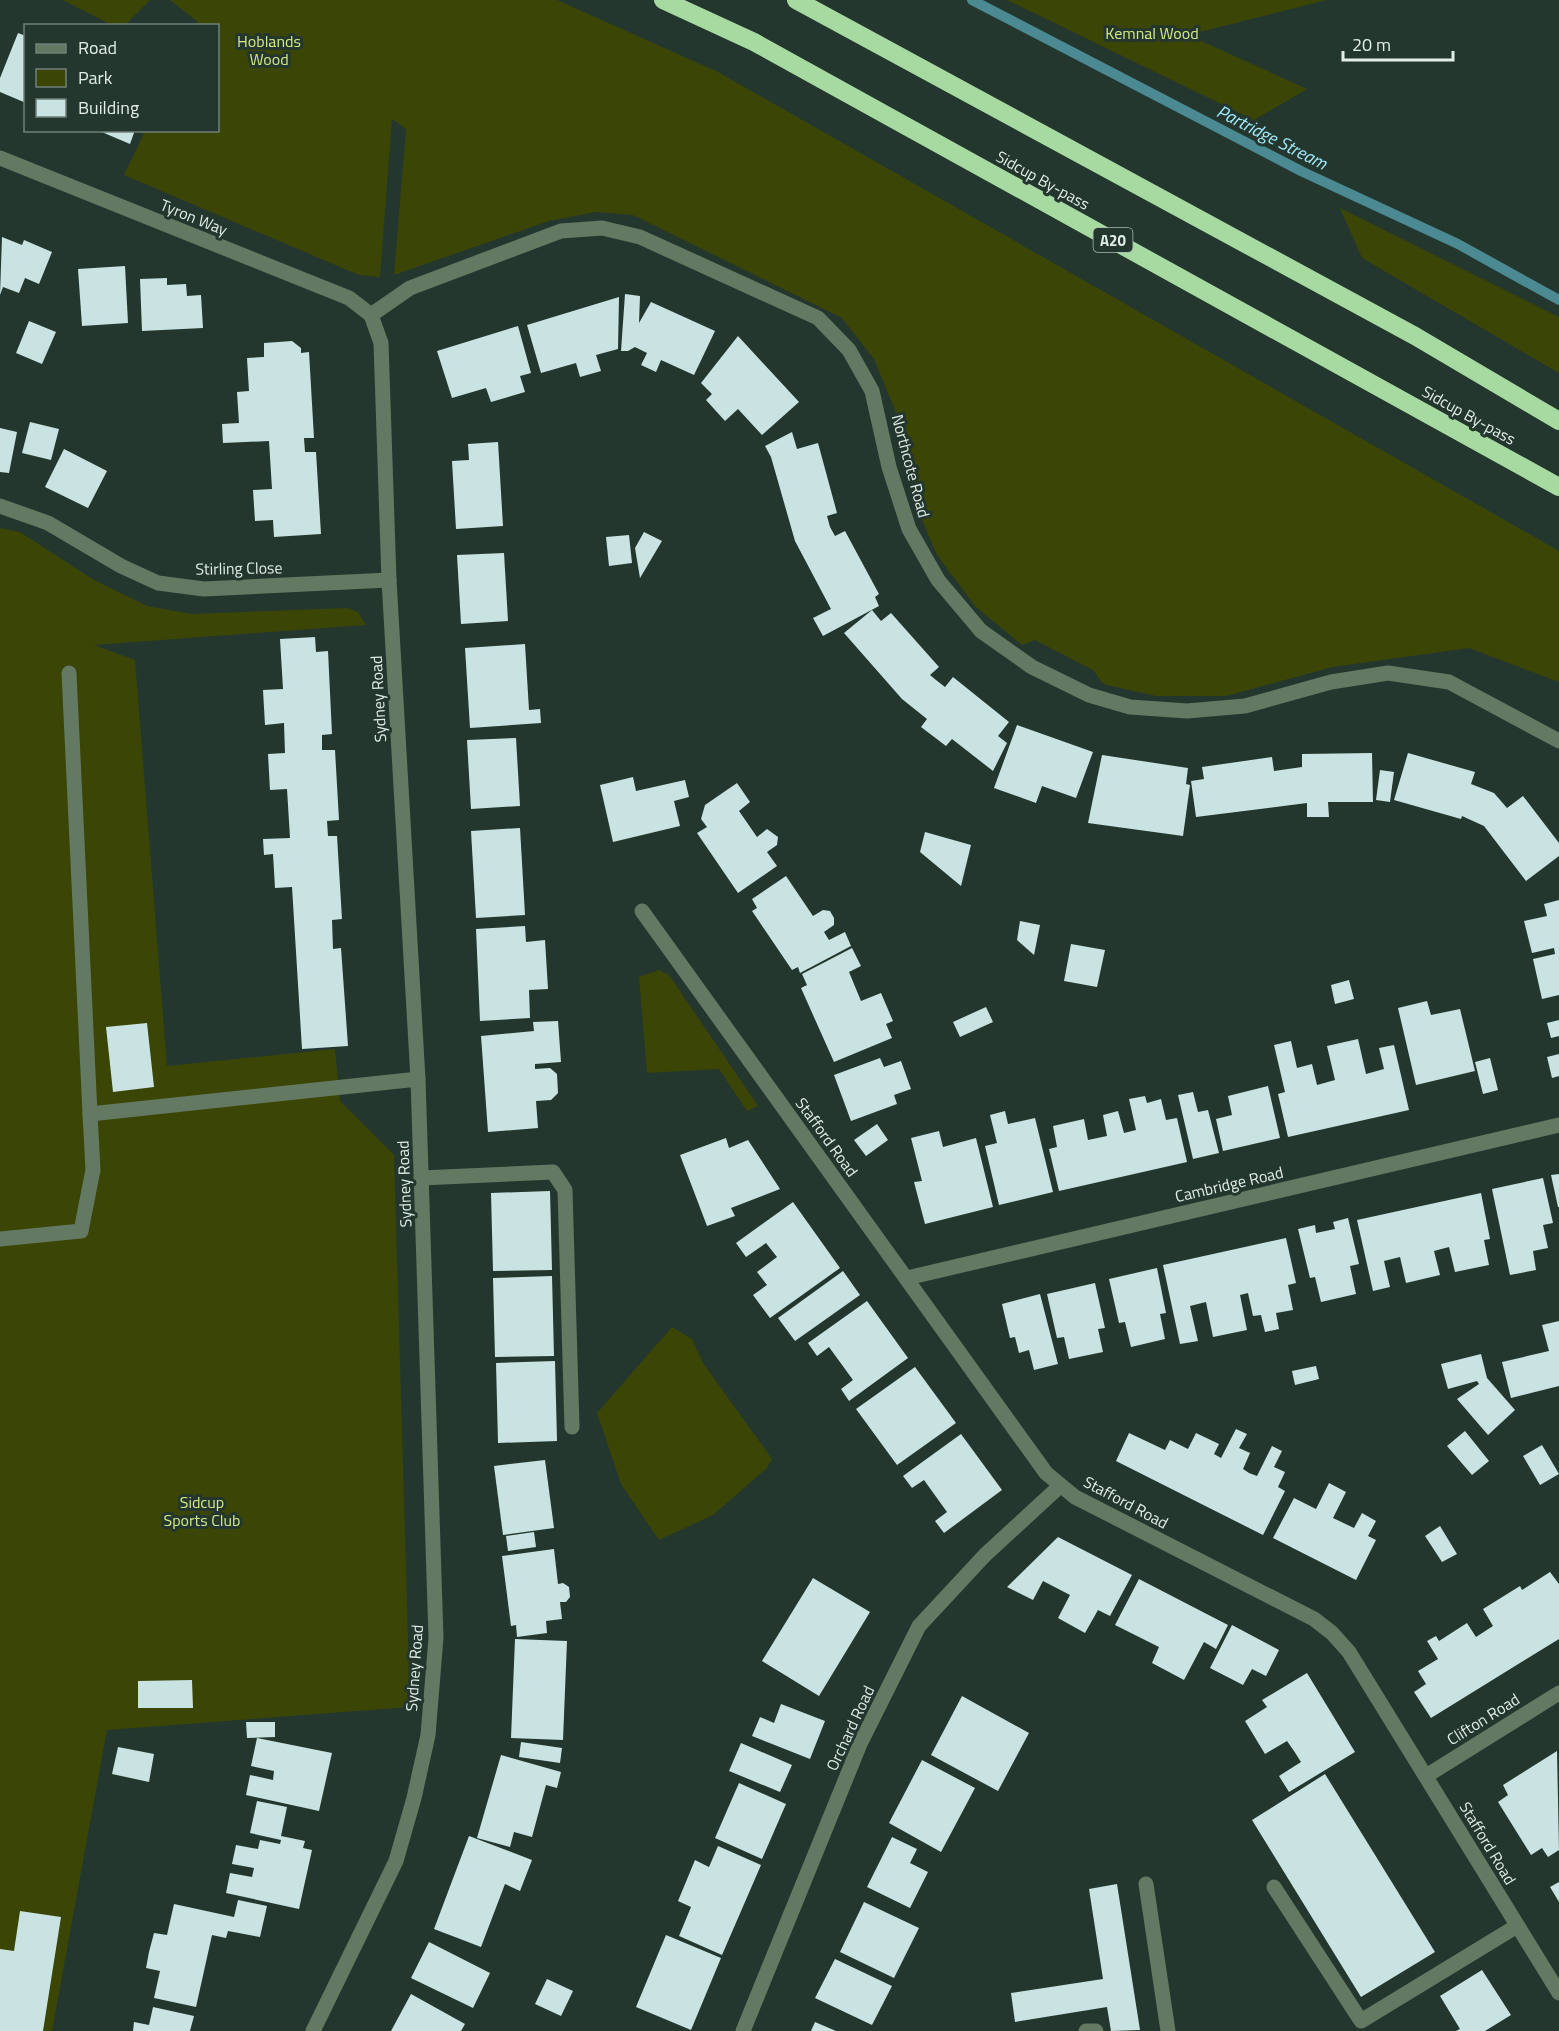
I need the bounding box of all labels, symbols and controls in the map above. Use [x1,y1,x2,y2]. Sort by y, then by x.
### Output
park label: Kemnal Wood [1105,21,1199,45]
legend [24,24,219,132]
scale bar [1343,24,1452,62]
park label: Hoblands Wood [237,29,301,71]
text: 20 m [1352,31,1391,58]
text: Road [78,34,117,61]
text: Park [78,64,113,91]
text: Building [78,94,139,121]
water label: Partridge Stream [1212,98,1333,177]
street label: Sidcup By-pass [992,144,1094,216]
street label: Tyron Way [157,193,231,241]
road number: A20 [1094,228,1132,252]
street label: Sidcup By-pass [1418,379,1520,451]
street label: Northcote Road [886,412,936,520]
street label: Stirling Close [195,555,283,581]
street label: Sydney Road [364,655,392,743]
street label: Stafford Road [790,1092,864,1182]
street label: Sydney Road [390,1140,418,1228]
street label: Cambridge Road [1172,1160,1286,1208]
street label: Stafford Road [1079,1470,1173,1534]
park label: Sidcup Sports Club [164,1490,240,1532]
street label: Sydney Road [399,1624,429,1712]
street label: Orchard Road [820,1681,880,1775]
street label: Clifton Road [1442,1687,1524,1751]
street label: Stafford Road [1454,1797,1522,1889]

